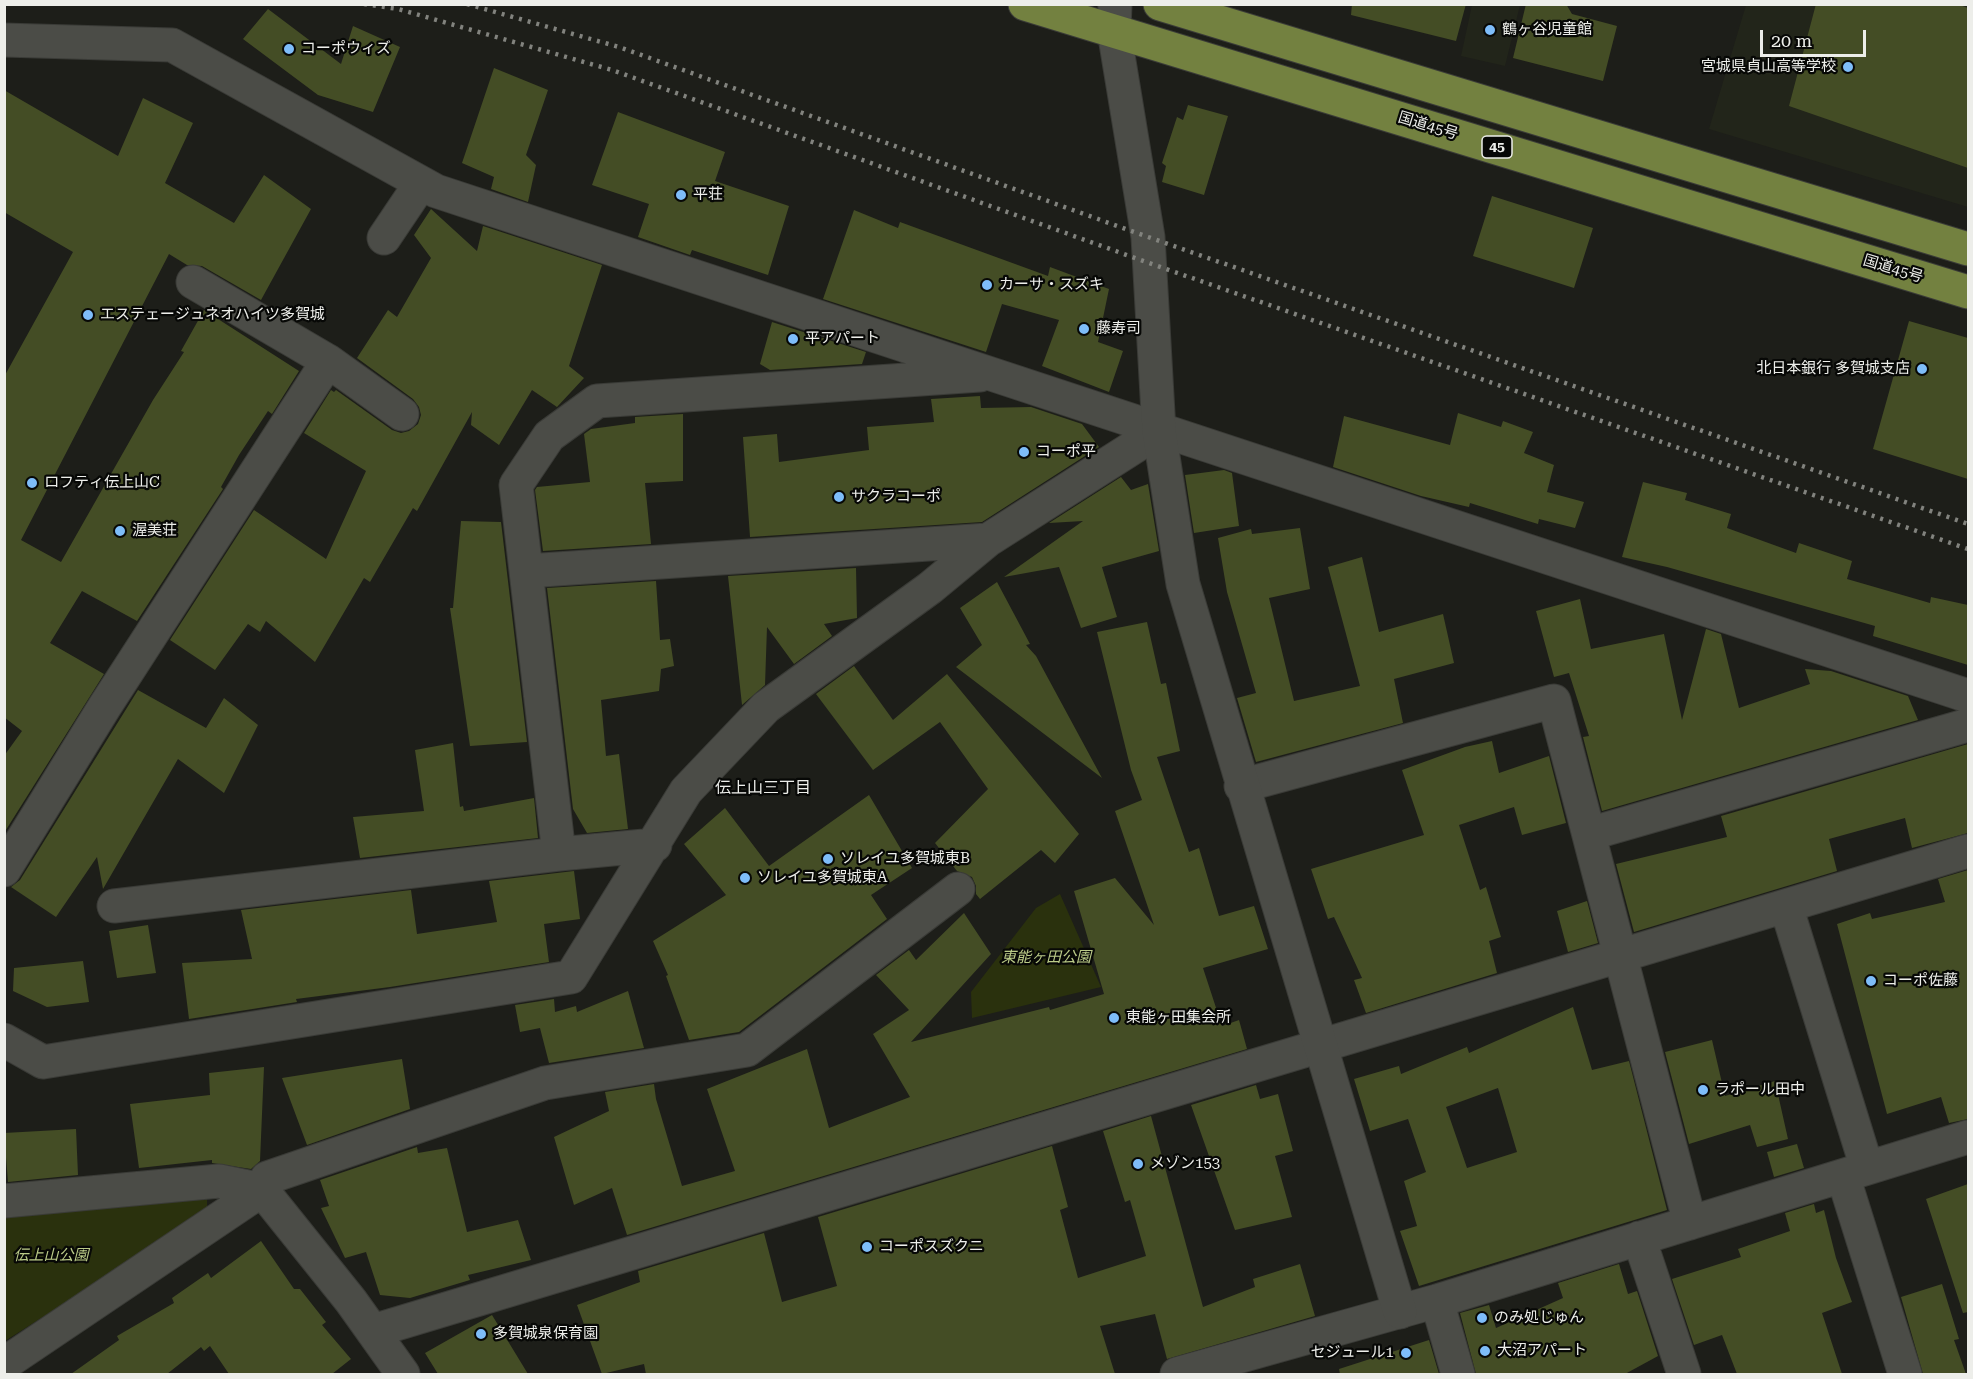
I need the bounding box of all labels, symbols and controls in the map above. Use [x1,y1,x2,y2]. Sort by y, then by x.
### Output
scale bar [1763,18,1870,56]
place label: 鶴ヶ谷児童館 [1502,21,1592,39]
marker: 鶴ヶ谷児童館 [1483,23,1497,37]
text: 20 m [1771,30,1812,51]
place label: コーポウィズ [301,40,391,58]
marker: コーポウィズ [282,42,296,56]
place label: 宮城県貞山高等学校 [1701,58,1836,76]
marker: 宮城県貞山高等学校 [1841,60,1855,74]
street label: 国道45号 [1396,108,1460,144]
road number: 45 [1482,136,1512,158]
place label: 平荘 [693,186,723,204]
marker: 平荘 [674,188,688,202]
street label: 国道45号 [1861,251,1925,287]
place label: カーサ・スズキ [999,276,1104,294]
marker: カーサ・スズキ [980,278,994,292]
place label: エステェージュネオハイツ多賀城 [100,306,325,324]
marker: エステェージュネオハイツ多賀城 [81,308,95,322]
place label: 藤寿司 [1096,320,1141,338]
marker: 藤寿司 [1077,322,1091,336]
place label: 平アパート [805,330,880,348]
marker: 平アパート [786,332,800,346]
place label: 北日本銀行 多賀城支店 [1756,360,1910,378]
marker: 北日本銀行 多賀城支店 [1915,362,1929,376]
place label: コーポ平 [1036,443,1096,461]
marker: コーポ平 [1017,445,1031,459]
place label: ロフティ伝上山C [44,474,160,492]
marker: ロフティ伝上山C [25,476,39,490]
place label: サクラコーポ [851,488,941,506]
marker: サクラコーポ [832,490,846,504]
place label: 渥美荘 [132,522,177,540]
marker: 渥美荘 [113,524,127,538]
district label: 伝上山三丁目 [715,778,811,798]
place label: ソレイユ多賀城東B [840,850,970,868]
marker: ソレイユ多賀城東B [821,852,835,866]
place label: ソレイユ多賀城東A [757,869,887,887]
marker: ソレイユ多賀城東A [738,871,752,885]
park label: 東能ヶ田公園 [1001,949,1091,967]
place label: コーポ佐藤 [1883,972,1958,990]
marker: コーポ佐藤 [1864,974,1878,988]
place label: 東能ヶ田集会所 [1126,1009,1231,1027]
marker: 東能ヶ田集会所 [1107,1011,1121,1025]
place label: ラポール田中 [1715,1081,1805,1099]
marker: ラポール田中 [1696,1083,1710,1097]
place label: メゾン153 [1150,1155,1220,1173]
marker: メゾン153 [1131,1157,1145,1171]
place label: コーポスズクニ [879,1238,984,1256]
marker: コーポスズクニ [860,1240,874,1254]
park label: 伝上山公園 [14,1247,88,1265]
place label: のみ処じゅん [1494,1309,1584,1327]
marker: のみ処じゅん [1475,1311,1489,1325]
place label: 多賀城泉保育園 [493,1325,598,1343]
marker: 多賀城泉保育園 [474,1327,488,1341]
place label: 大沼アパート [1497,1342,1587,1360]
place label: セジュール1 [1311,1344,1394,1362]
marker: 大沼アパート [1478,1344,1492,1358]
marker: セジュール1 [1399,1346,1413,1360]

